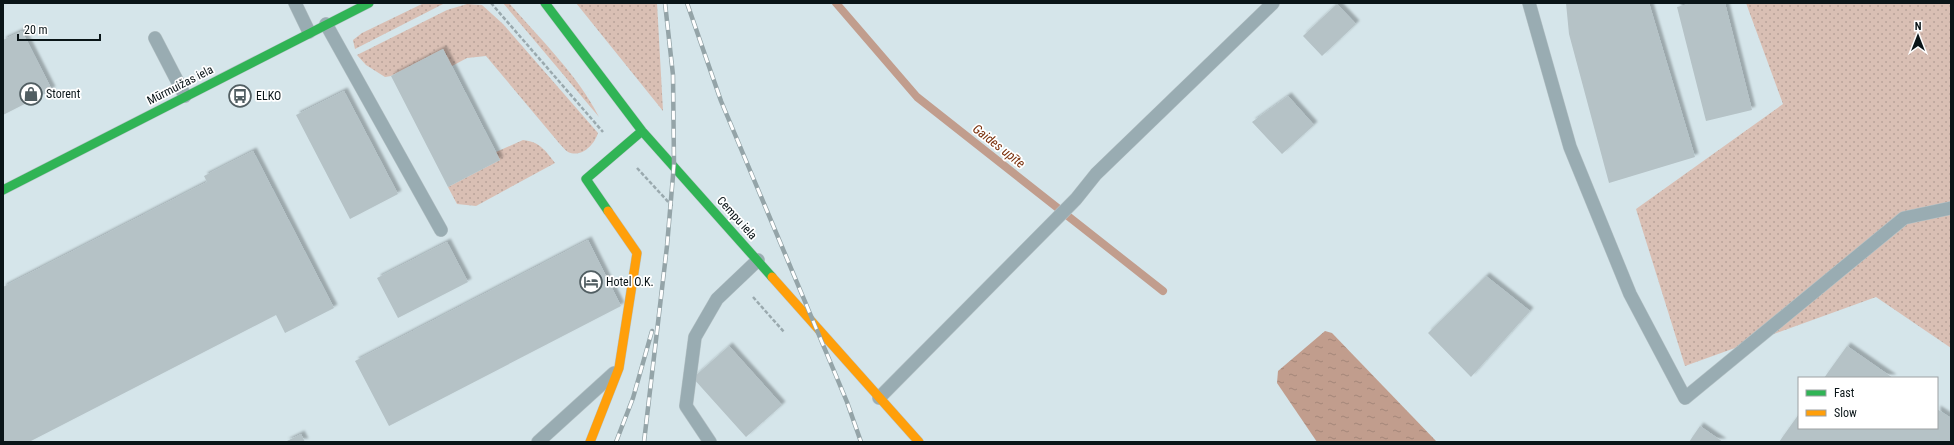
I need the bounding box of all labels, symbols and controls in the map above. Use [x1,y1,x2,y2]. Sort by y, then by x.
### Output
scale bar [18,16,100,42]
north arrow [1898,16,1938,56]
text: N [1915,20,1922,33]
text: 20 m [24,23,48,37]
street label: Mūrmuižas iela [145,62,216,108]
shop icon: Storent [18,81,44,107]
bus stop icon: ELKO [227,83,253,109]
place label: Storent [46,87,81,101]
place label: ELKO [256,89,281,103]
water label: Gaides upīte [970,121,1028,171]
street label: Cempu iela [714,194,760,242]
hotel icon: Hotel O.K. [578,269,604,295]
place label: Hotel O.K. [606,275,654,289]
legend [1798,377,1938,429]
text: Fast [1834,386,1855,400]
text: Slow [1834,406,1857,420]

